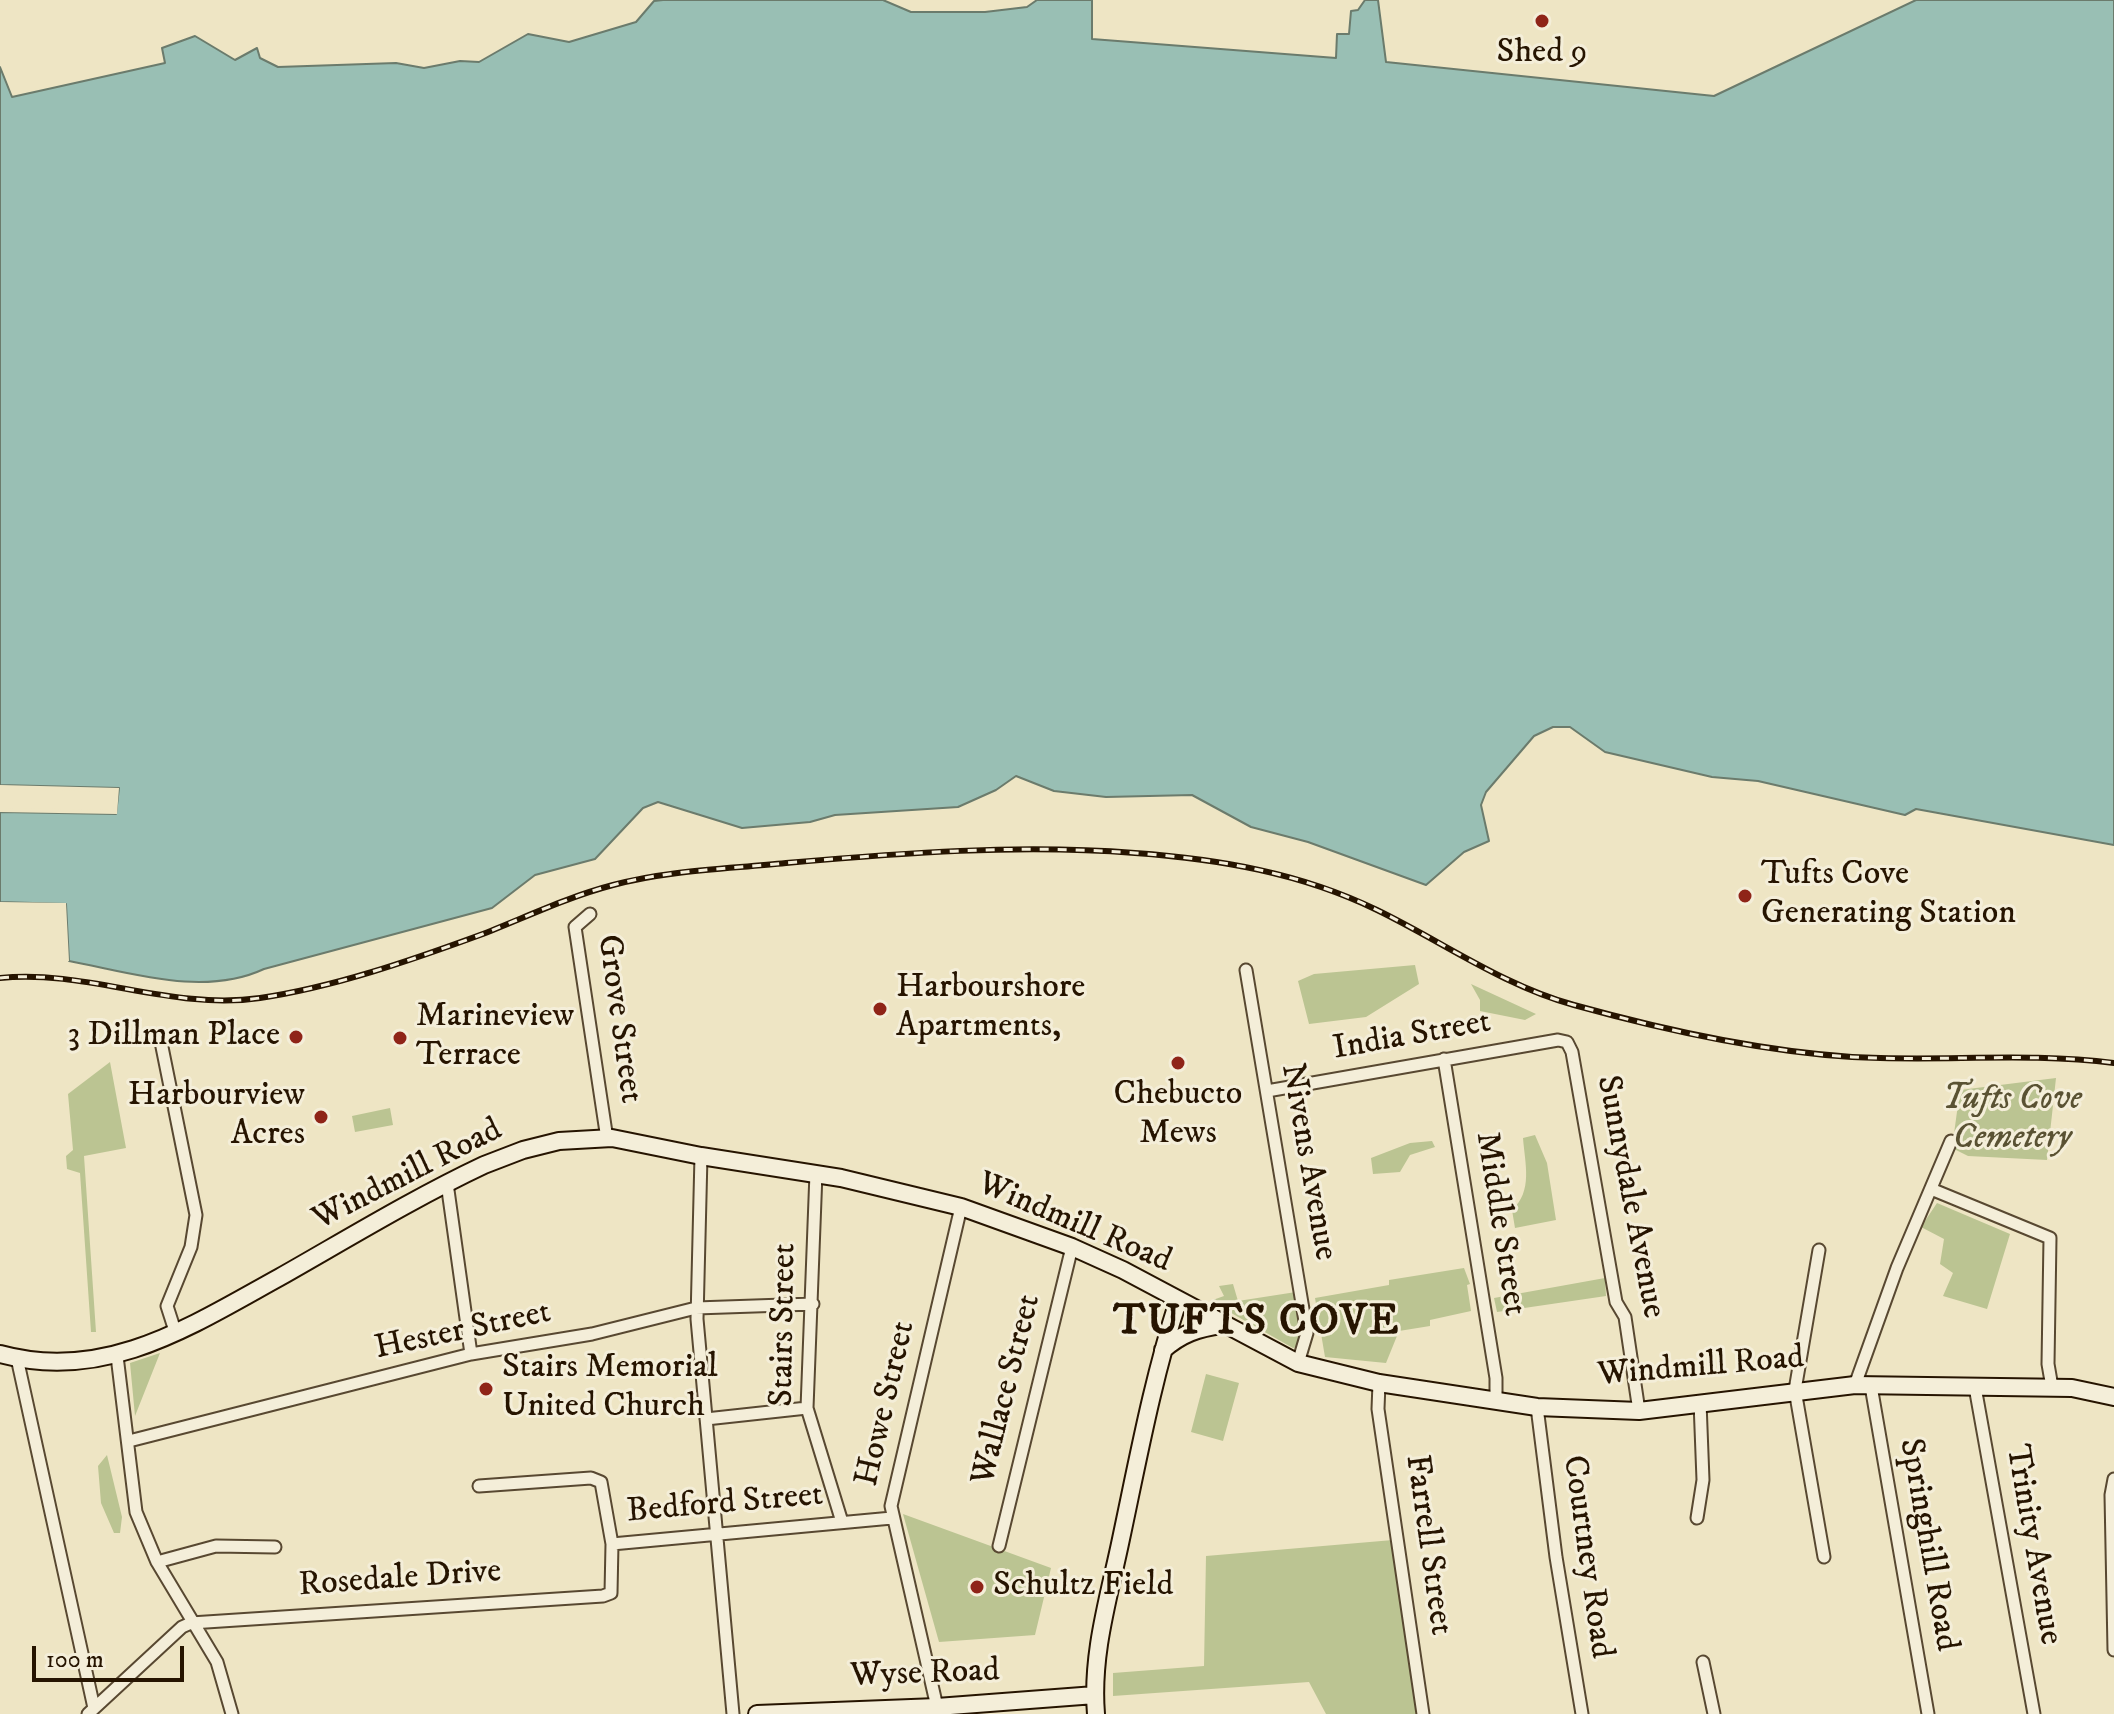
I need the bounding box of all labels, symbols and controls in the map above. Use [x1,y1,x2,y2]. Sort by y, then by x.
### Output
marker: Shed 9 [1533,12,1551,30]
place label: Shed 9 [1497,34,1587,74]
place label: Tufts Cove Generating Station [1761,856,2016,936]
marker: Tufts Cove Generating Station [1736,887,1754,905]
street label: Grove Street [586,932,650,1106]
place label: Harbourshore Apartments, [896,969,1085,1048]
place label: Marineview Terrace [416,998,574,1078]
marker: Harbourshore Apartments, [871,1000,889,1018]
street label: India Street [1330,1003,1494,1071]
place label: 3 Dillman Place [68,1017,280,1057]
marker: 3 Dillman Place [287,1028,305,1046]
marker: Marineview Terrace [391,1029,409,1047]
marker: Chebucto Mews [1169,1054,1187,1072]
street label: Nivens Avenue [1270,1060,1344,1264]
street label: Sunnydale Avenue [1585,1072,1673,1322]
place label: Chebucto Mews [1114,1076,1242,1156]
place label: Harbourview Acres [128,1077,305,1156]
park label: Tufts Cove Cemetery [1942,1081,2082,1160]
marker: Harbourview Acres [312,1108,330,1126]
street label: Windmill Road [307,1111,509,1241]
street label: Middle Street [1464,1129,1534,1319]
street label: Windmill Road [971,1165,1177,1283]
street label: Stairs Street [763,1243,807,1407]
street label: Wallace Street [965,1291,1051,1489]
street label: Hester Street [371,1293,555,1371]
district label: TUFTS COVE [1113,1299,1401,1349]
street label: Howe Street [848,1318,926,1490]
street label: Windmill Road [1596,1339,1806,1397]
place label: Stairs Memorial United Church [502,1349,718,1428]
marker: Stairs Memorial United Church [477,1380,495,1398]
street label: Springhill Road [1888,1435,1966,1655]
street label: Trinity Avenue [1994,1442,2070,1648]
street label: Farrell Street [1394,1452,1460,1638]
street label: Courtney Road [1552,1453,1620,1661]
street label: Bedford Street [625,1476,825,1534]
street label: Rosedale Drive [297,1553,503,1607]
place label: Schultz Field [993,1567,1173,1607]
marker: Schultz Field [968,1578,986,1596]
scale bar [36,1630,188,1680]
text: 100 m [46,1645,104,1675]
street label: Wyse Road [850,1652,1000,1698]

